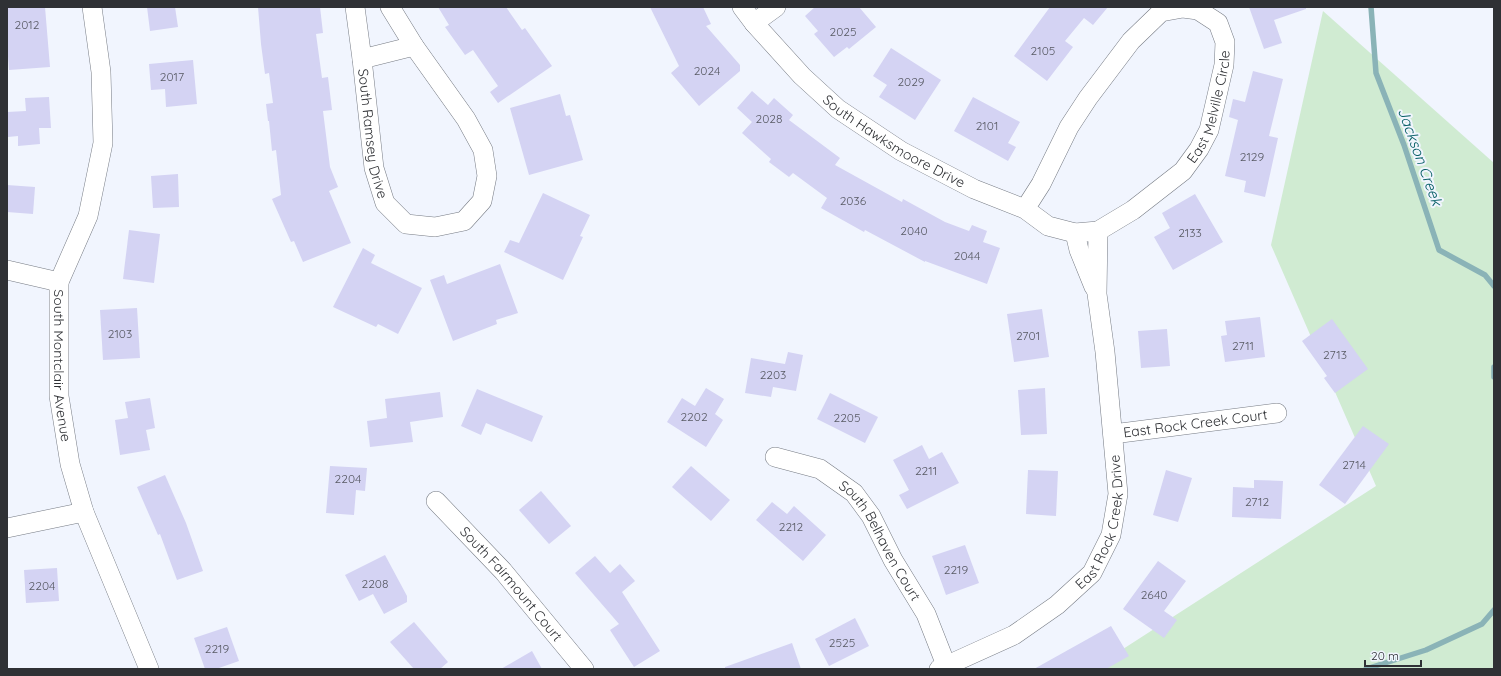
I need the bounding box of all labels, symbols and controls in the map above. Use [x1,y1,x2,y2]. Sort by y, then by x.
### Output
house number: 2012 [15,17,40,32]
house number: 2025 [830,24,856,39]
house number: 2105 [1031,43,1055,58]
street label: East Melville Circle [1183,50,1234,167]
house number: 2024 [694,63,720,78]
street label: South Ramsey Drive [354,68,392,201]
house number: 2017 [160,69,184,84]
house number: 2029 [897,74,925,89]
street label: South Hawksmoore Drive [819,91,968,192]
water label: Jackson Creek [1394,105,1448,210]
house number: 2028 [756,111,782,126]
house number: 2101 [976,118,998,133]
house number: 2129 [1240,149,1265,164]
house number: 2036 [840,193,867,208]
house number: 2040 [900,223,928,238]
house number: 2133 [1178,225,1202,240]
house number: 2044 [954,248,980,263]
street label: South Montclair Avenue [50,289,75,443]
house number: 2103 [108,326,132,341]
house number: 2701 [1016,328,1040,343]
house number: 2711 [1232,338,1254,353]
house number: 2713 [1323,347,1347,362]
house number: 2203 [760,367,786,382]
street label: East Rock Creek Court [1122,405,1269,442]
house number: 2202 [680,409,708,424]
house number: 2205 [834,410,860,425]
street label: East Rock Creek Drive [1071,454,1127,593]
house number: 2714 [1342,457,1366,472]
house number: 2211 [915,463,937,478]
house number: 2204 [335,471,361,486]
street label: South Belhaven Court [835,476,925,604]
house number: 2712 [1245,494,1269,509]
house number: 2212 [779,519,804,534]
street label: South Fairmount Court [456,523,567,645]
house number: 2219 [944,562,969,577]
house number: 2208 [362,576,388,591]
house number: 2204 [29,578,55,593]
house number: 2640 [1141,587,1167,602]
house number: 2525 [829,635,855,650]
house number: 2219 [205,641,230,656]
scale bar [1365,642,1421,668]
text: 20 m [1371,648,1399,663]

